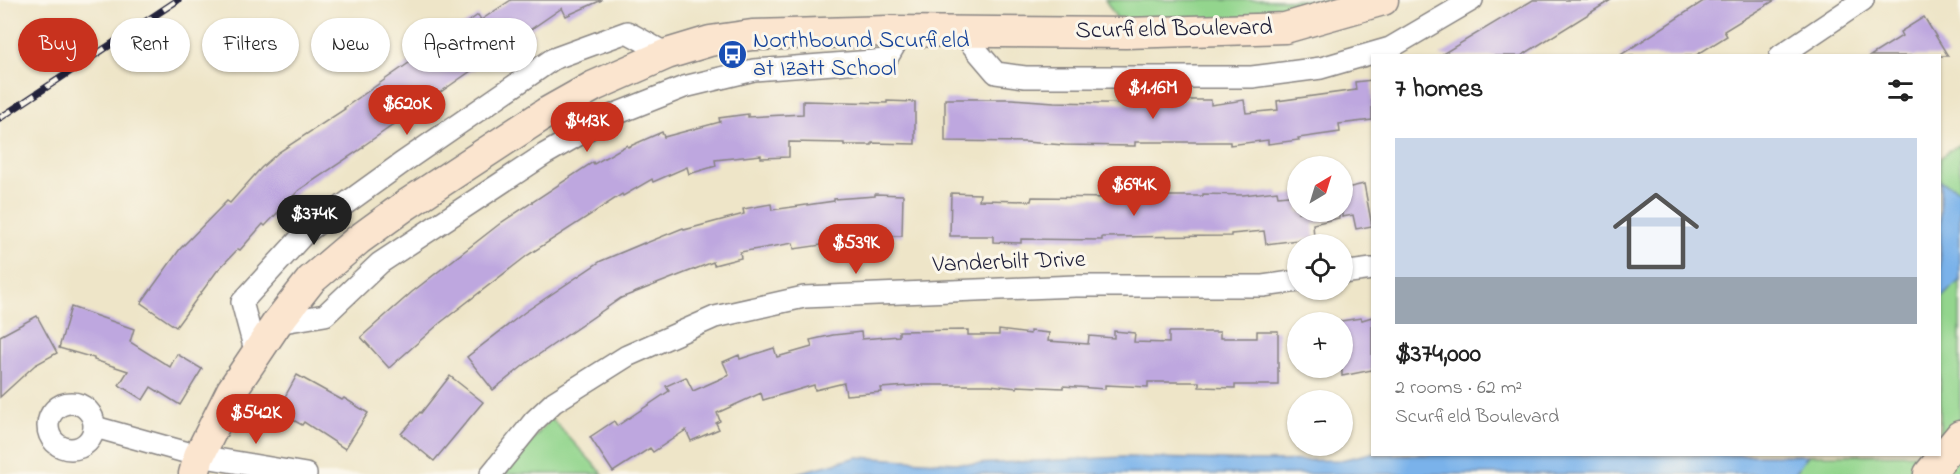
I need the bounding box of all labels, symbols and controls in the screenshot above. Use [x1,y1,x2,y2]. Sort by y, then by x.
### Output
street label: Scurfield Boulevard [1075,11,1273,49]
chip: Buy [18,18,98,72]
chip: Rent [110,18,190,72]
chip: Filters [202,18,299,72]
chip: New [311,18,390,72]
chip: Apartment [402,18,537,72]
place label: Northbound Scurfield at Izatt School [753,24,970,87]
bus stop icon: Northbound Scurfield at Izatt School [716,39,748,71]
pin: $1.16M [1104,69,1202,120]
text: 7 homes [1395,71,1483,109]
text: $1.16M [1128,74,1178,103]
icon: filters [1884,74,1917,107]
pin: $620K [365,85,449,136]
text: $620K [382,90,432,119]
pin: $413K [545,102,629,153]
text: $413K [565,107,609,136]
north arrow [1287,156,1353,222]
map controls [1287,156,1353,456]
pin: $694K [1092,166,1176,217]
text: $694K [1112,171,1156,200]
icon: home [1602,177,1710,285]
pin: $374K [272,195,356,246]
text: $374K [291,200,337,229]
pin: $539K [814,224,898,275]
text: $539K [832,229,880,258]
button: locate [1287,234,1353,300]
street label: Vanderbilt Drive [931,243,1086,283]
button: + [1287,312,1353,378]
text: $374,000 [1395,336,1481,374]
text: 2 rooms · 62 m² [1395,374,1522,403]
button: − [1287,390,1353,456]
pin: $542K [214,394,298,445]
text: $542K [230,399,282,428]
text: Scurfield Boulevard [1395,403,1559,432]

